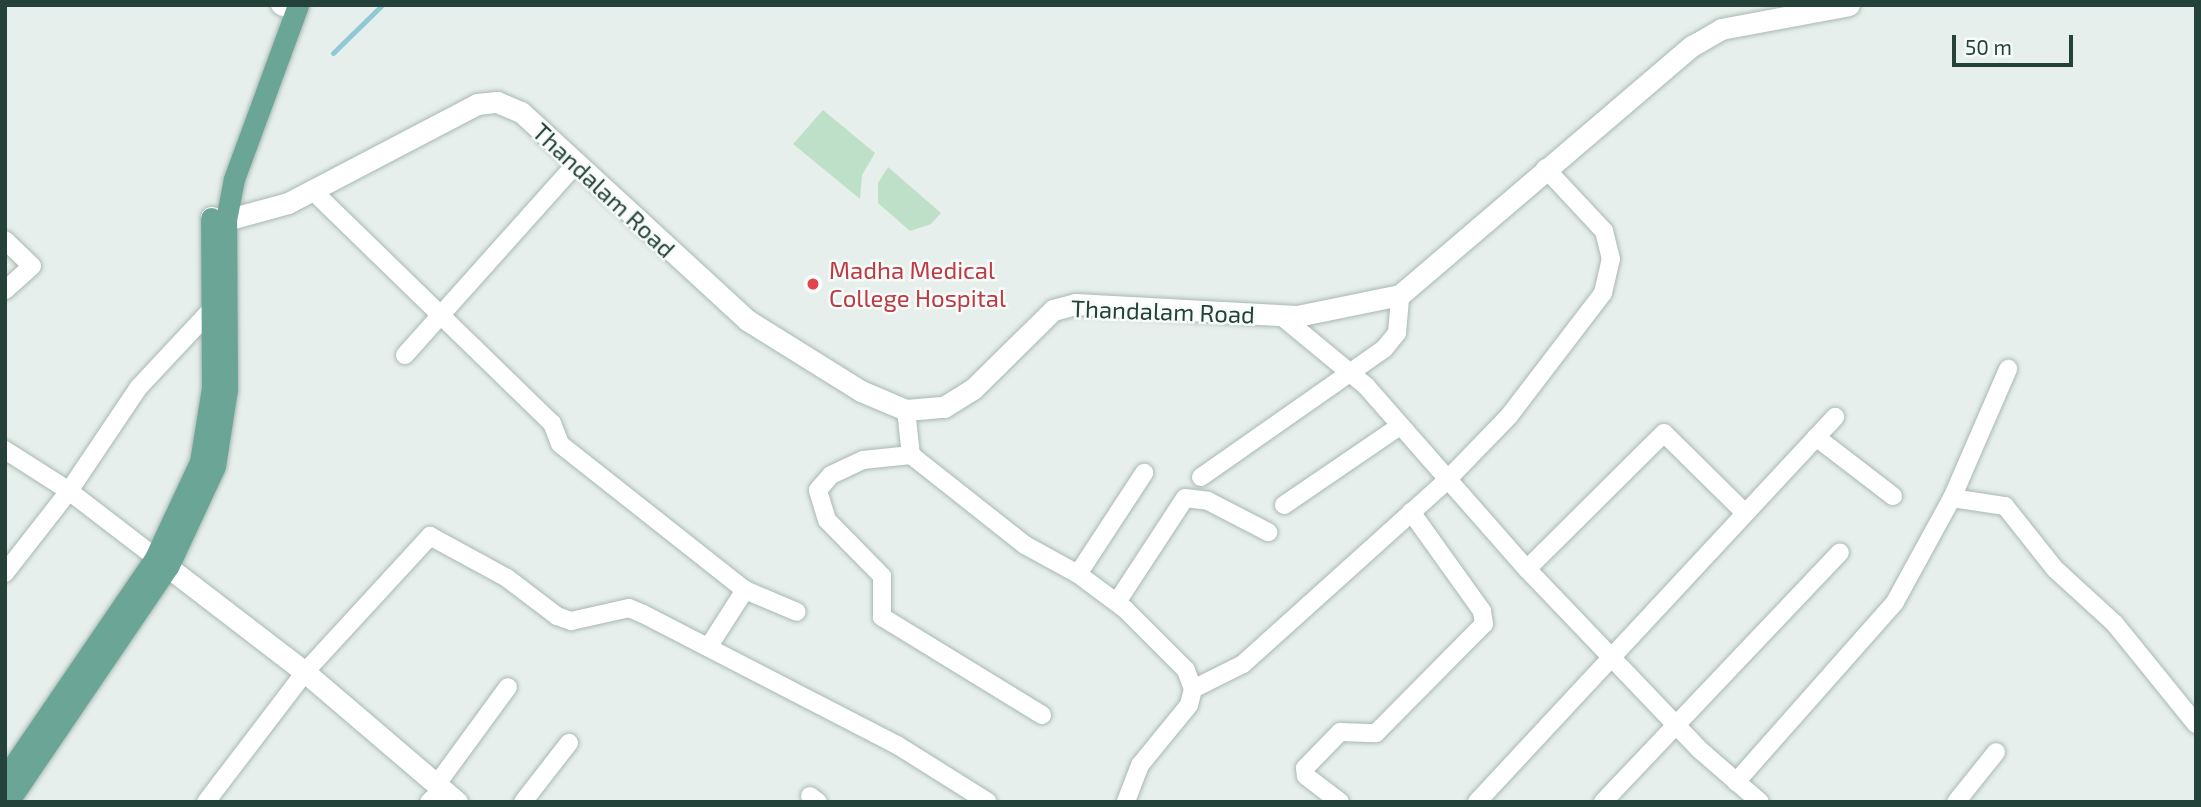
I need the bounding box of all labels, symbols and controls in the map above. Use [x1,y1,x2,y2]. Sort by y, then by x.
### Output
scale bar [1956,21,2077,65]
text: 50 m [1965,34,2012,59]
street label: Thandalam Road [527,117,681,263]
place label: Madha Medical College Hospital [829,256,1006,312]
marker: Madha Medical College Hospital [803,274,823,294]
street label: Thandalam Road [1071,293,1255,329]

